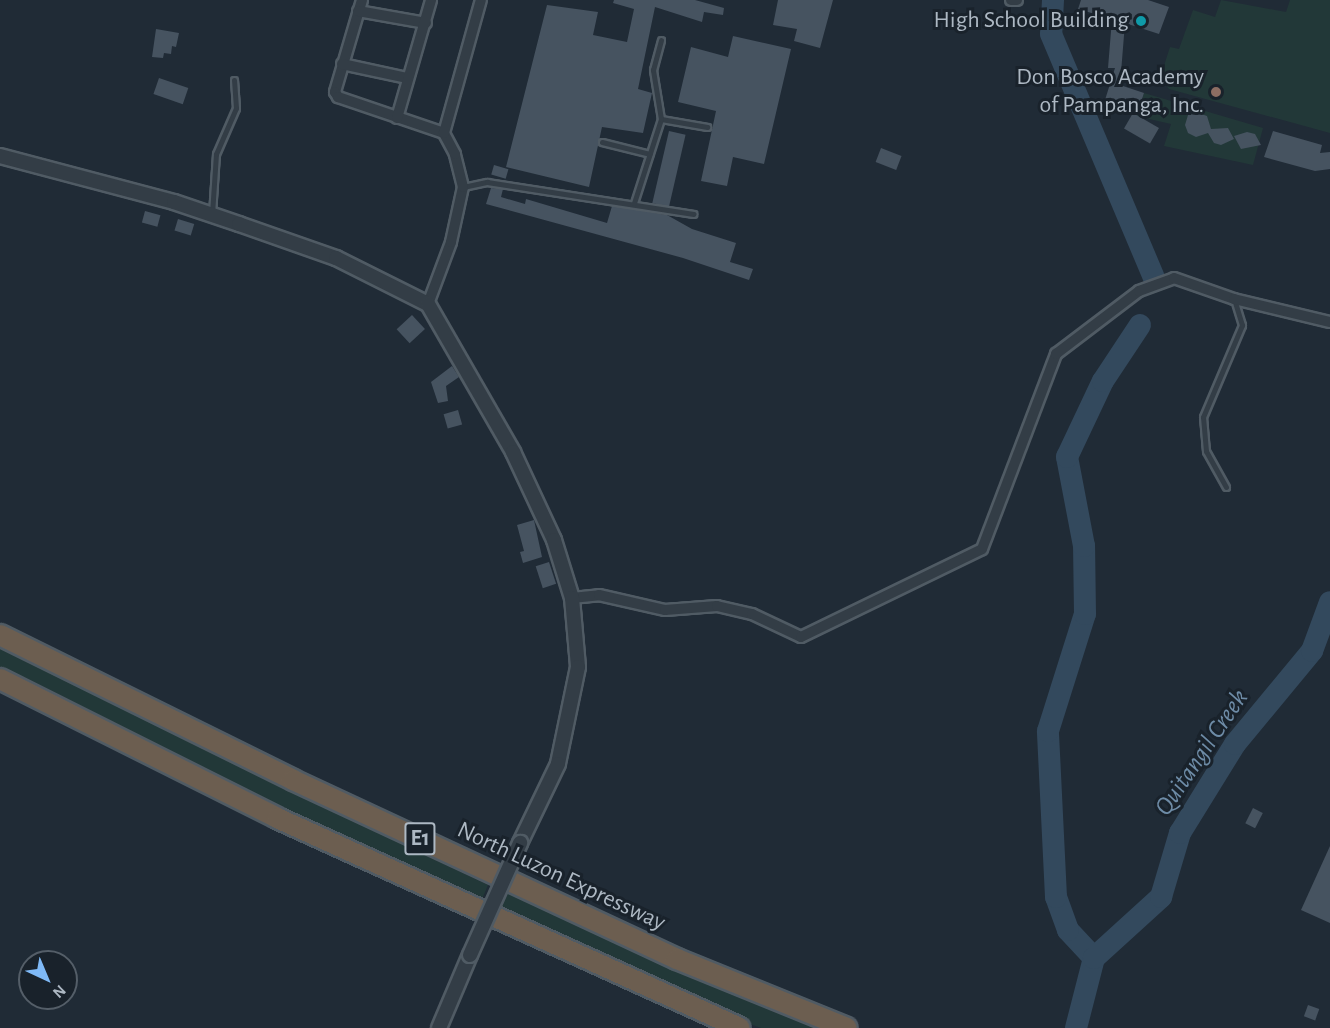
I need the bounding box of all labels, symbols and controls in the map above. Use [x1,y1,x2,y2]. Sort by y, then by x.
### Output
place label: High School Building [933,7,1129,35]
marker: High School Building [1134,14,1148,28]
place label: Don Bosco Academy of Pampanga, Inc. [1016,64,1204,120]
marker: Don Bosco Academy of Pampanga, Inc. [1209,85,1223,99]
water label: Quitangil Creek [1148,684,1256,822]
street label: North Luzon Expressway [452,816,670,938]
road number: E1 [404,820,436,858]
north arrow [18,950,78,1010]
text: N [50,982,69,1001]

